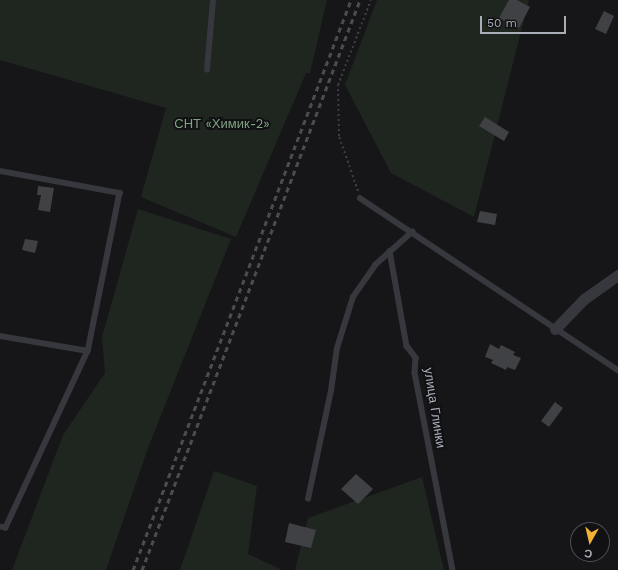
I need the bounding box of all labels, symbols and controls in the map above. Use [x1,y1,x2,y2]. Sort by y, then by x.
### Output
scale bar [482,8,568,34]
text: 50 m [487,16,517,30]
park label: СНТ «Химик-2» [174,116,270,132]
street label: улица Глинки [420,367,448,449]
north arrow [570,522,610,562]
text: С [584,546,593,560]

